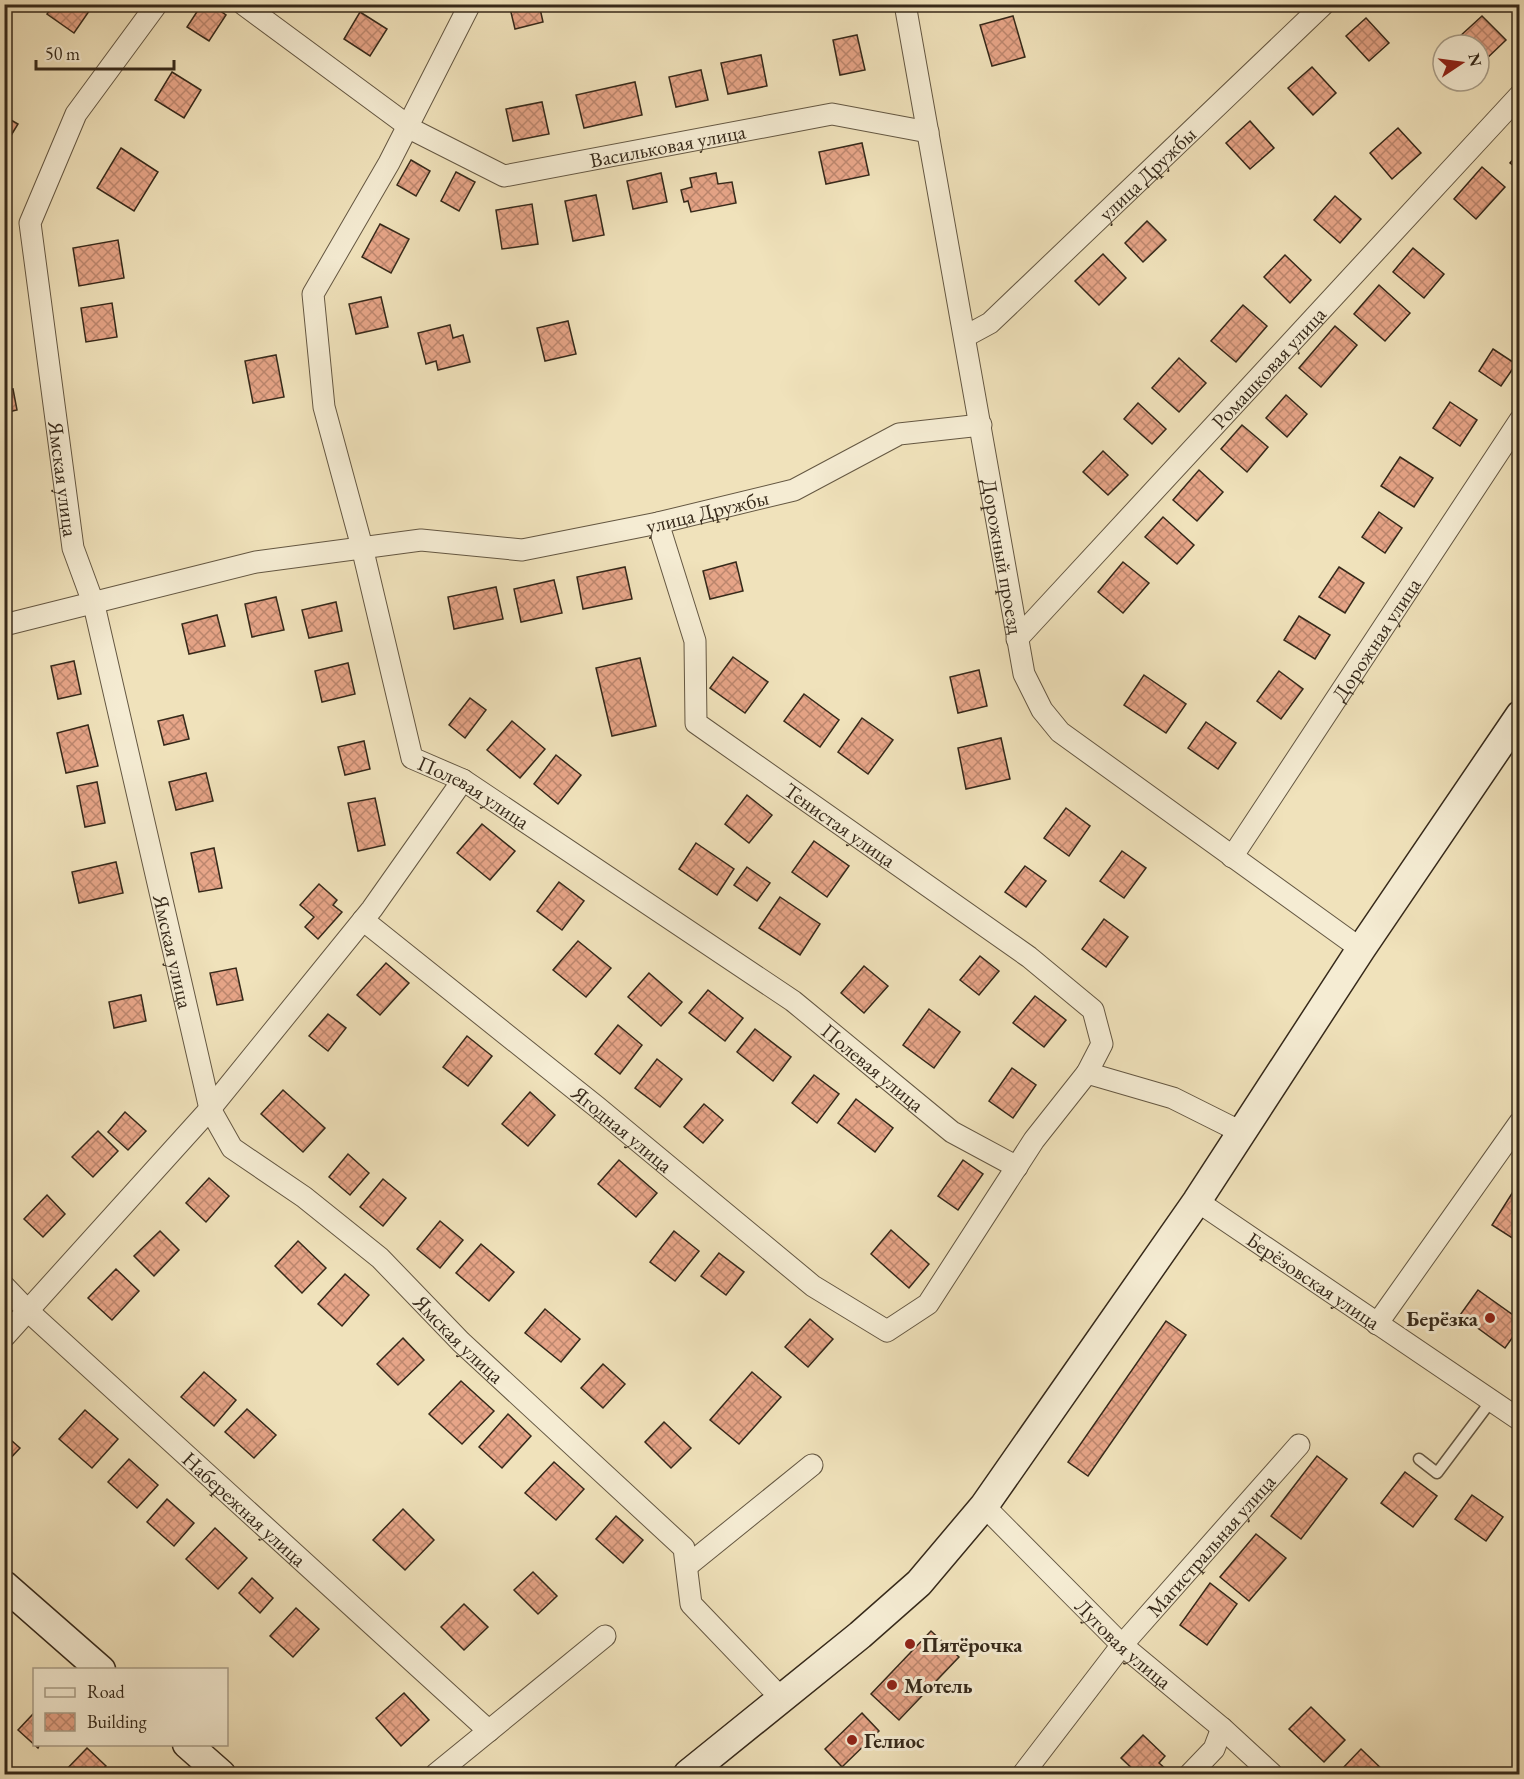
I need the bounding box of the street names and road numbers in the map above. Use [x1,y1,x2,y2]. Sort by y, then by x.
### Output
street label: Васильковая улица [587,117,748,173]
street label: улица Дружбы [1092,120,1201,226]
street label: Ромашковая улица [1205,300,1332,434]
street label: Ямская улица [43,418,85,539]
street label: Дорожный проезд [976,477,1030,637]
street label: улица Дружбы [644,483,771,539]
street label: Дорожная улица [1325,572,1427,706]
street label: Полевая улица [414,749,536,835]
street label: Тенистая улица [779,776,902,873]
street label: Ямская улица [147,891,200,1012]
street label: Полевая улица [816,1017,931,1118]
street label: Ягодная улица [566,1078,679,1178]
street label: Берёзовская улица [1242,1225,1386,1335]
street label: Ямская улица [408,1287,511,1389]
street label: Набережная улица [177,1445,313,1572]
street label: Магистральная улица [1140,1468,1281,1622]
street label: Луговая улица [1070,1592,1178,1695]

